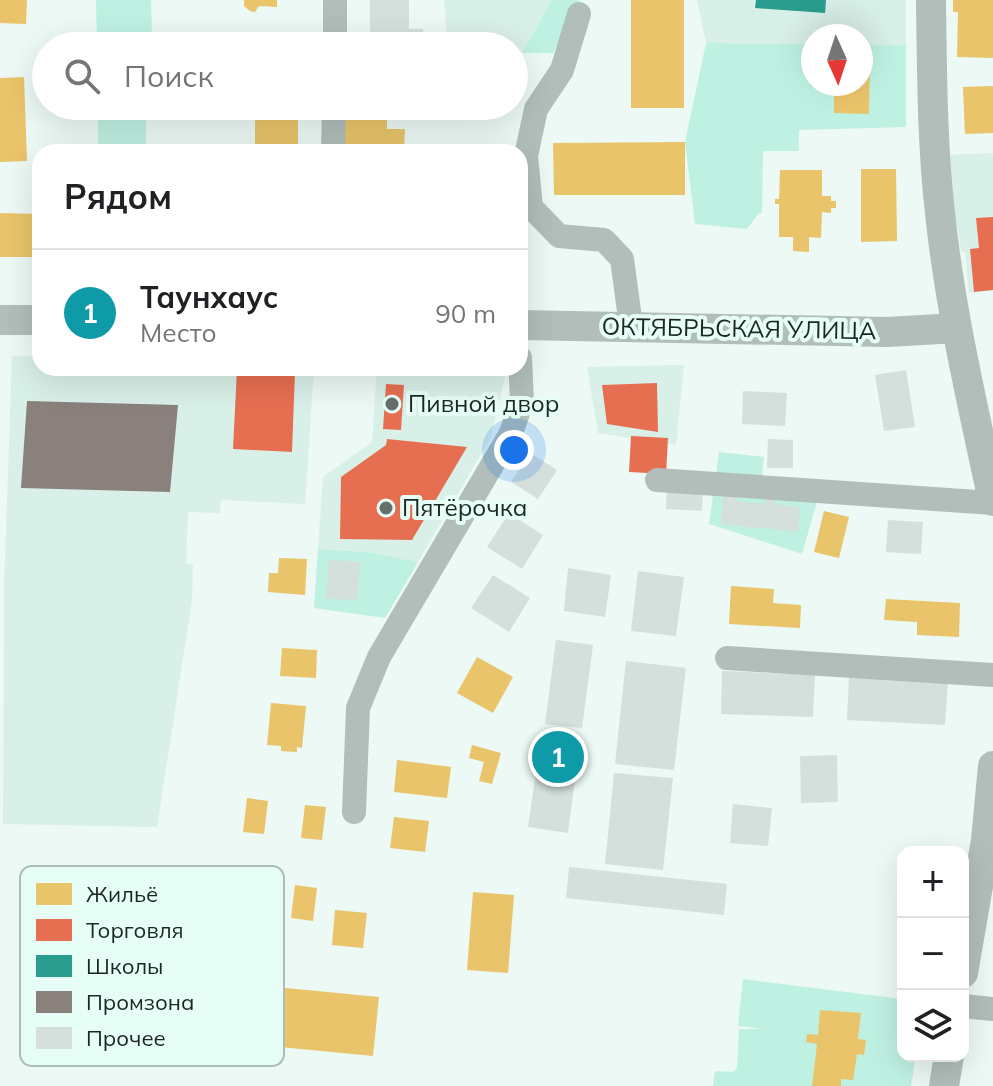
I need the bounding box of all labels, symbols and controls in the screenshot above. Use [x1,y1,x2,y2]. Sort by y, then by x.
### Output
north arrow [801,24,873,96]
search box [32,32,528,120]
icon: search [60,54,104,98]
text: Поиск [124,57,214,95]
text: Рядом [64,175,172,218]
text: Таунхаус [140,278,278,316]
text: 1 [82,297,98,330]
text: 90 m [435,297,496,330]
street label: ОКТЯБРЬСКАЯ УЛИЦА [601,311,877,345]
text: Место [140,316,217,349]
place label: Пивной двор [408,388,559,418]
marker: Пивной двор [383,395,401,413]
your location [494,430,534,470]
place label: Пятёрочка [402,492,527,522]
marker: Пятёрочка [377,499,395,517]
pin: 1 [532,727,584,787]
map controls [897,846,969,1062]
button: + [897,846,969,918]
legend [20,866,284,1066]
text: Жильё [86,880,158,908]
text: Торговля [86,916,184,944]
button: − [897,918,969,990]
text: Школы [86,952,163,980]
text: Промзона [86,988,194,1016]
button: layers [897,990,969,1062]
text: Прочее [86,1024,166,1052]

